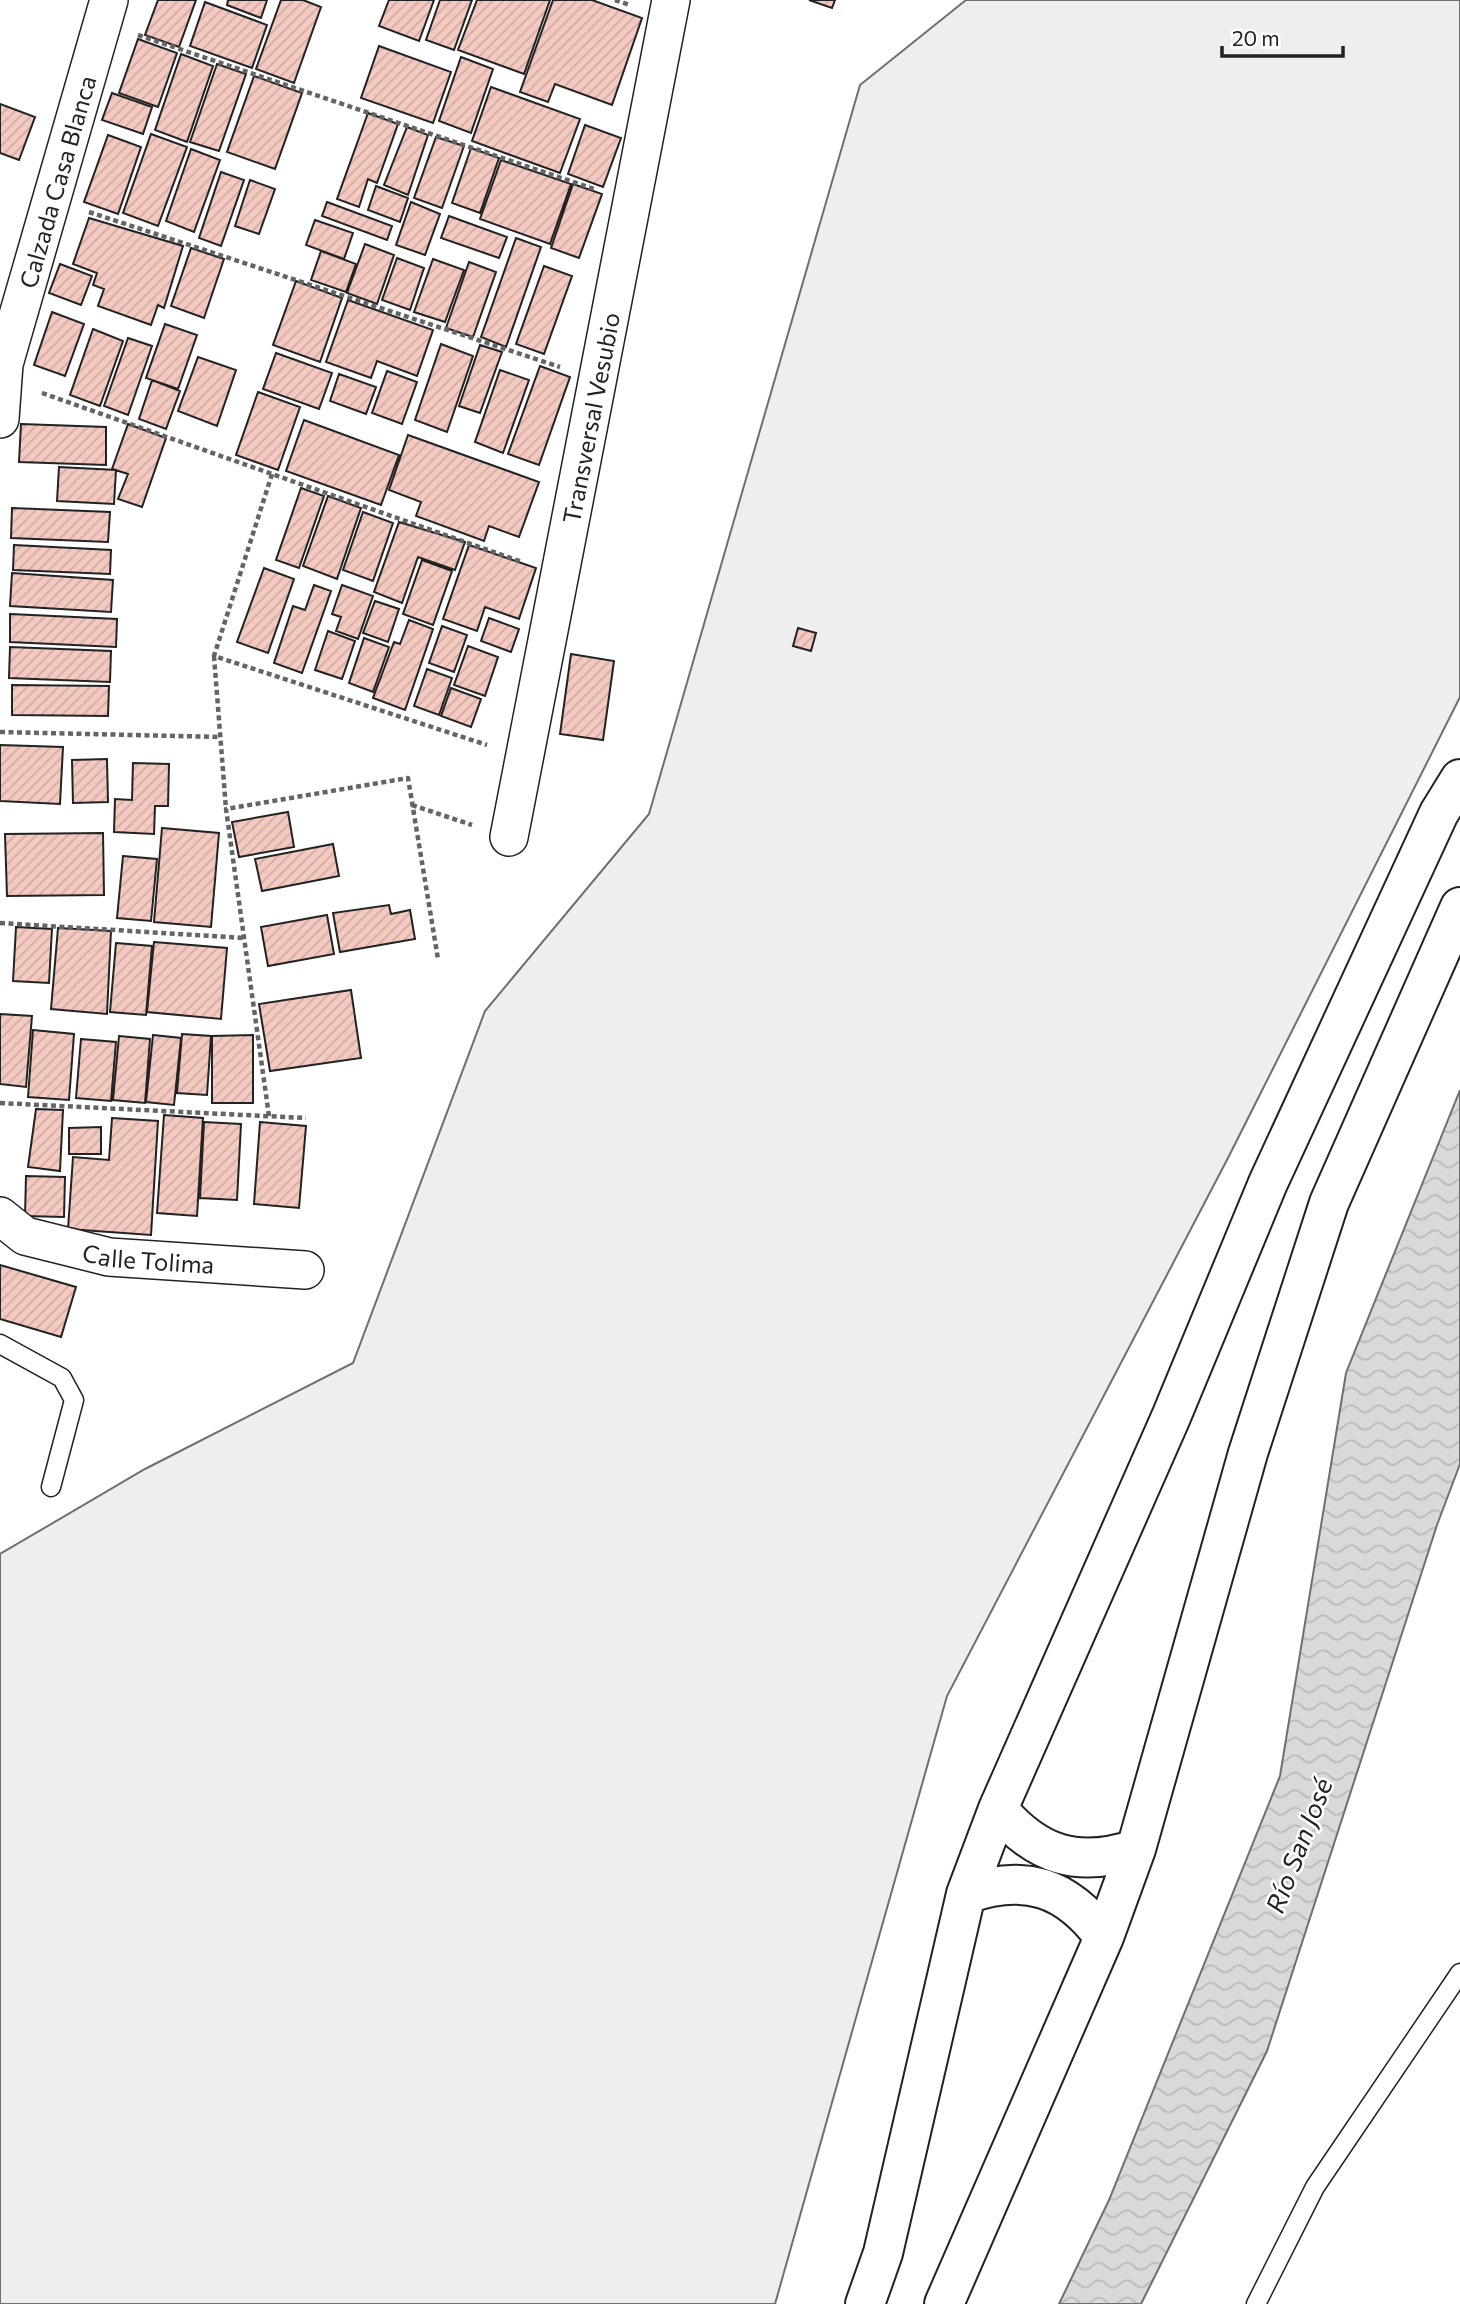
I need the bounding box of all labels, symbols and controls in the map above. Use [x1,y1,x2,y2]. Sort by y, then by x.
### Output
scale bar [1222,14,1343,58]
text: 20 m [1232,25,1280,50]
street label: Calzada Casa Blanca [12,72,101,291]
street label: Transversal Vesubio [556,310,625,526]
street label: Calle Tolima [80,1236,215,1278]
water label: Río San José [1258,1772,1338,1917]

